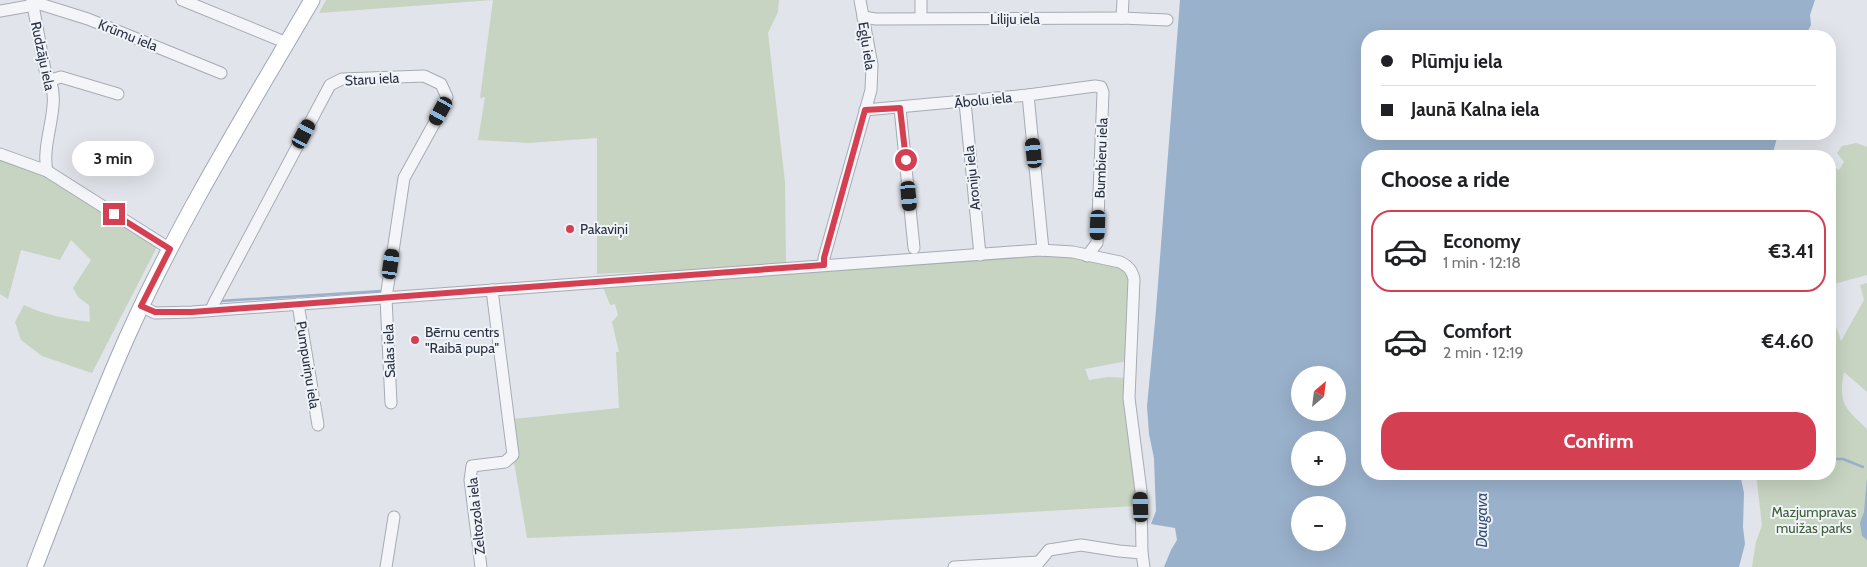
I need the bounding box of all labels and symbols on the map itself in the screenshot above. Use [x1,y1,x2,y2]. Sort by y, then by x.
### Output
street label: Liliju iela [990,10,1040,28]
street label: Krūmu iela [96,15,161,55]
street label: Rudzāju iela [27,20,59,93]
street label: Egļu iela [854,21,880,72]
street label: Staru iela [344,69,400,89]
street label: Ābolu iela [953,88,1013,112]
car [427,94,454,128]
car [290,117,317,151]
street label: Bumbieru iela [1091,117,1111,199]
car [1024,137,1043,169]
callout: 3 min [73,142,155,176]
street label: Aroniju iela [960,144,984,211]
route start [895,149,917,171]
car [900,180,917,212]
route end [103,203,125,225]
car [1089,210,1106,240]
place label: Pakaviņi [580,220,628,238]
marker: Pakaviņi [564,223,576,235]
car [381,248,400,280]
street label: Pumpuriņu iela [292,320,324,410]
street label: Salas iela [379,323,399,378]
place label: Bērnu centrs "Raibā pupa" [425,323,500,357]
marker: Bērnu centrs "Raibā pupa" [409,334,421,346]
north arrow [1291,366,1346,421]
street label: Zeltozola iela [463,476,489,555]
car [1132,492,1149,522]
water label: Daugava [1473,493,1491,547]
park label: Mazjumpravas muižas parks [1771,503,1857,537]

